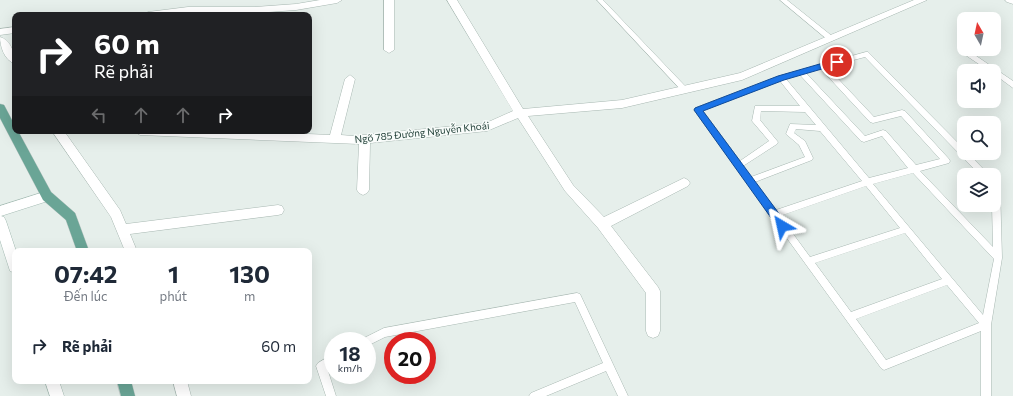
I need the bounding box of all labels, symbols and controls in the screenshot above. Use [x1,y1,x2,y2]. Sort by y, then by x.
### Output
north arrow [957,12,1001,56]
map controls [957,12,1001,212]
text: 60 m [94,26,160,60]
icon: right [28,28,80,80]
pin [820,45,854,79]
icon: arrive [826,51,848,73]
text: Rẽ phải [94,60,153,82]
button: sound [957,64,1001,108]
icon: left [88,104,110,126]
icon: ahead [130,104,152,126]
icon: ahead [172,104,194,126]
icon: right [214,104,236,126]
button: search [957,116,1001,160]
street label: Ngõ 785 Đường Nguyễn Khoái [354,119,490,145]
button: layers [957,168,1001,212]
position arrow [761,205,803,247]
text: 07:42 [54,259,117,288]
text: 1 [168,259,179,288]
text: 130 [229,259,270,288]
text: Đến lúc [64,288,107,304]
text: phút [159,288,187,304]
text: m [244,288,255,304]
speed limit sign: 20 [384,332,436,384]
icon: right [28,335,50,357]
text: Rẽ phải [62,337,112,355]
text: 60 m [261,337,296,355]
text: 18 [339,341,361,365]
text: km/h [338,362,362,374]

